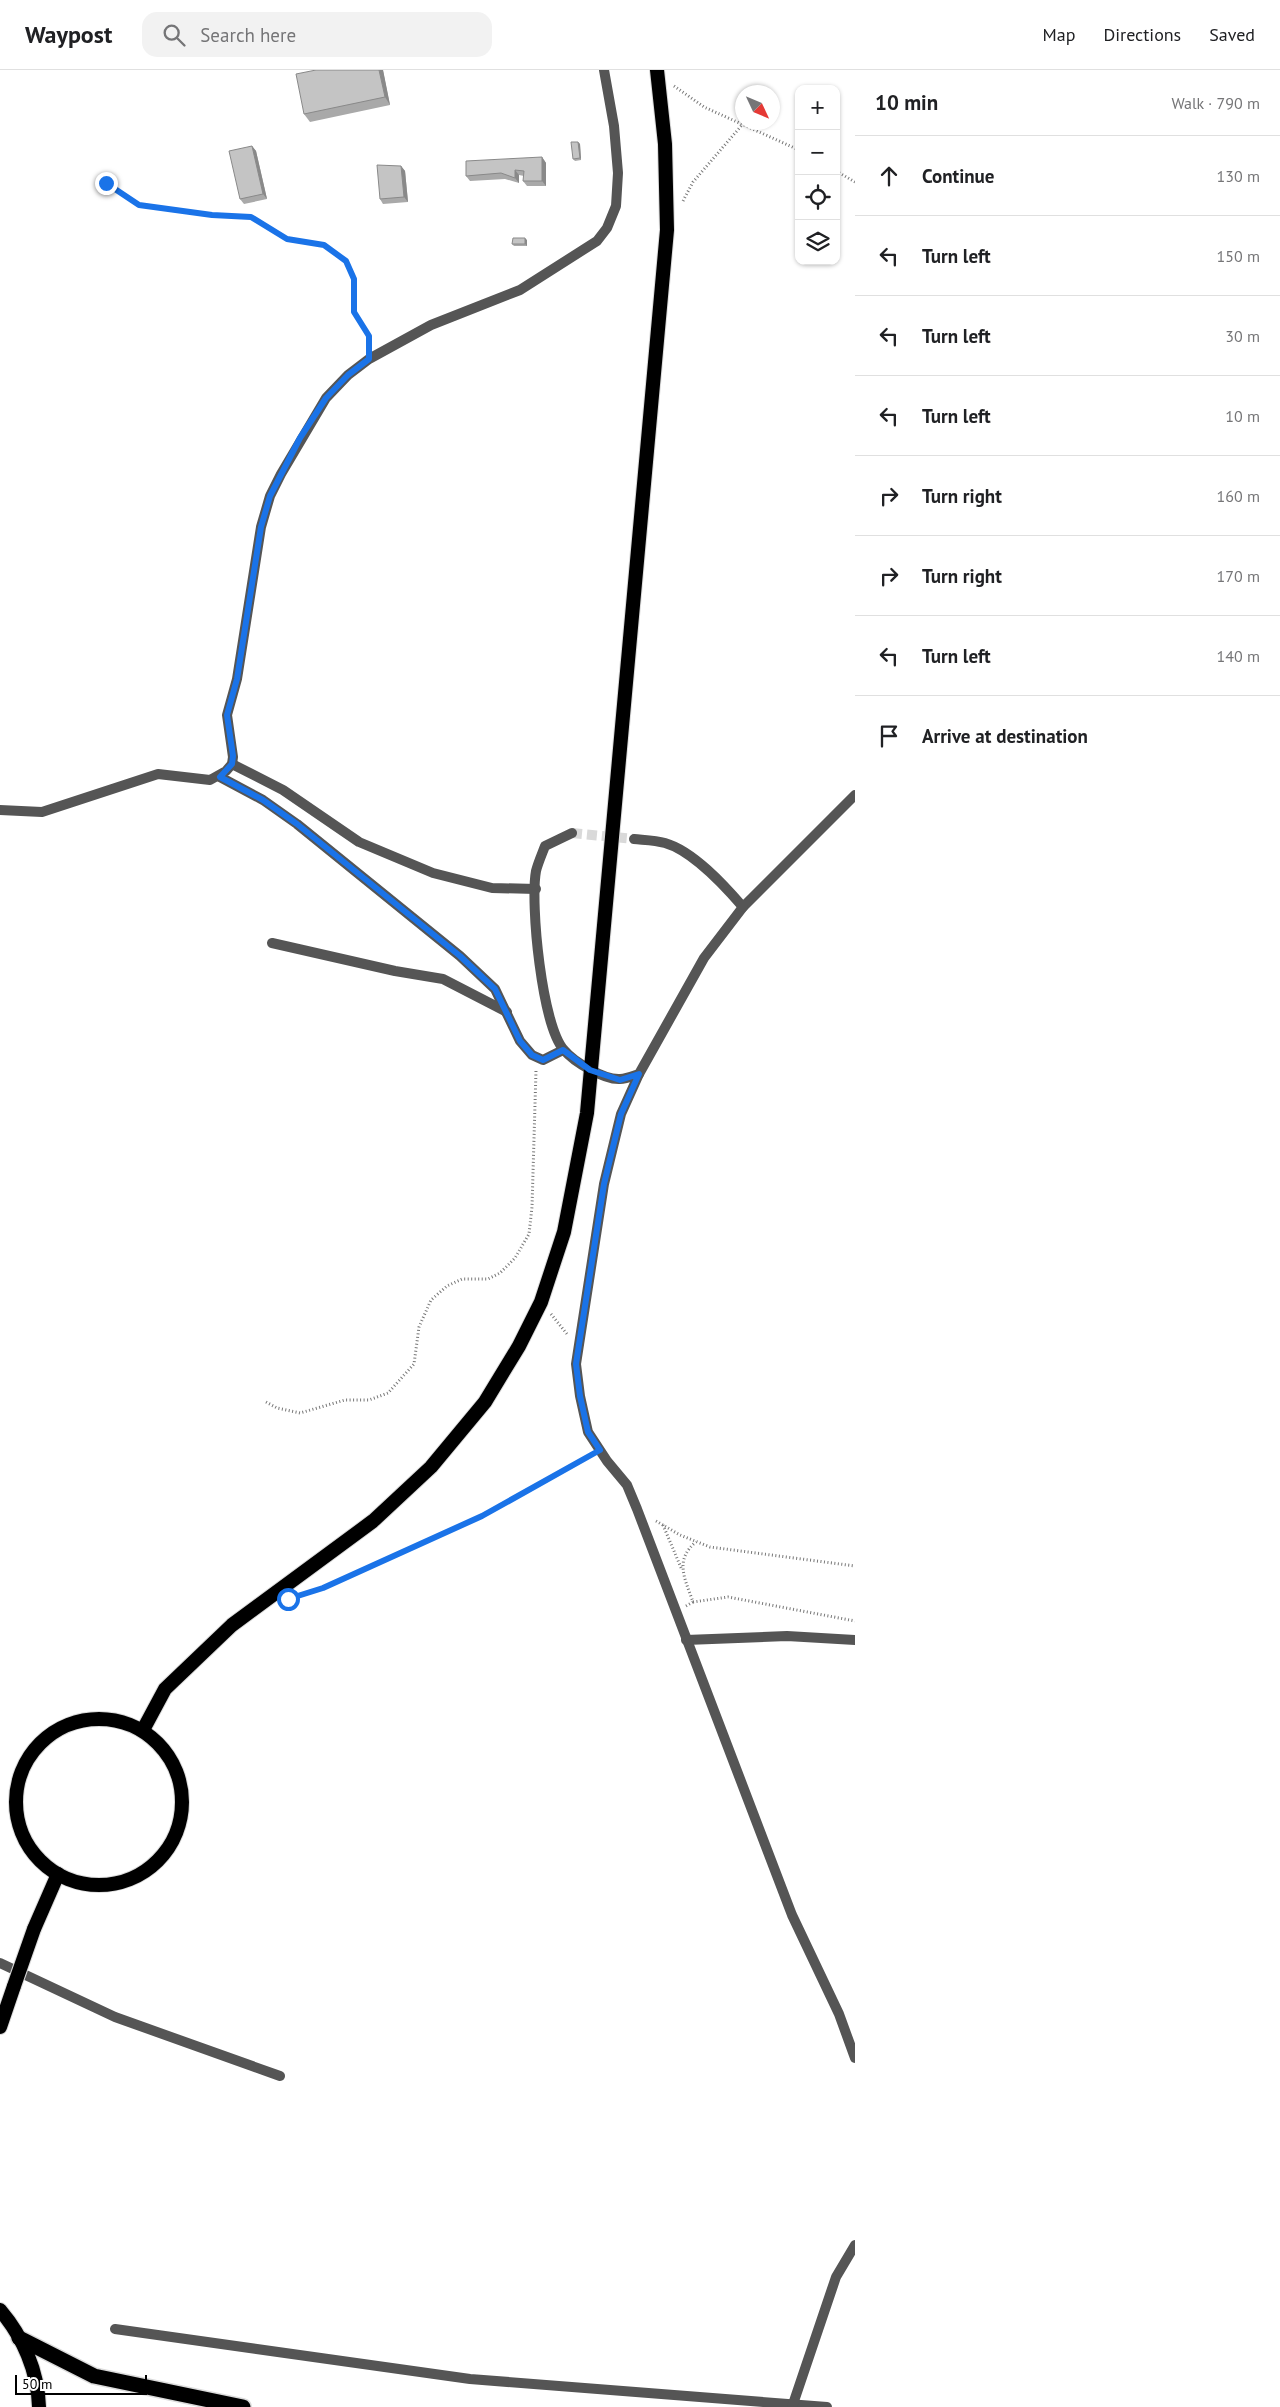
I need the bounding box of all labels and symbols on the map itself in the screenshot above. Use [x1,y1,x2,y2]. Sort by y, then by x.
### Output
north arrow [735,85,780,130]
route end [95,172,118,195]
route start [277,1588,300,1611]
scale bar [15,2372,148,2395]

